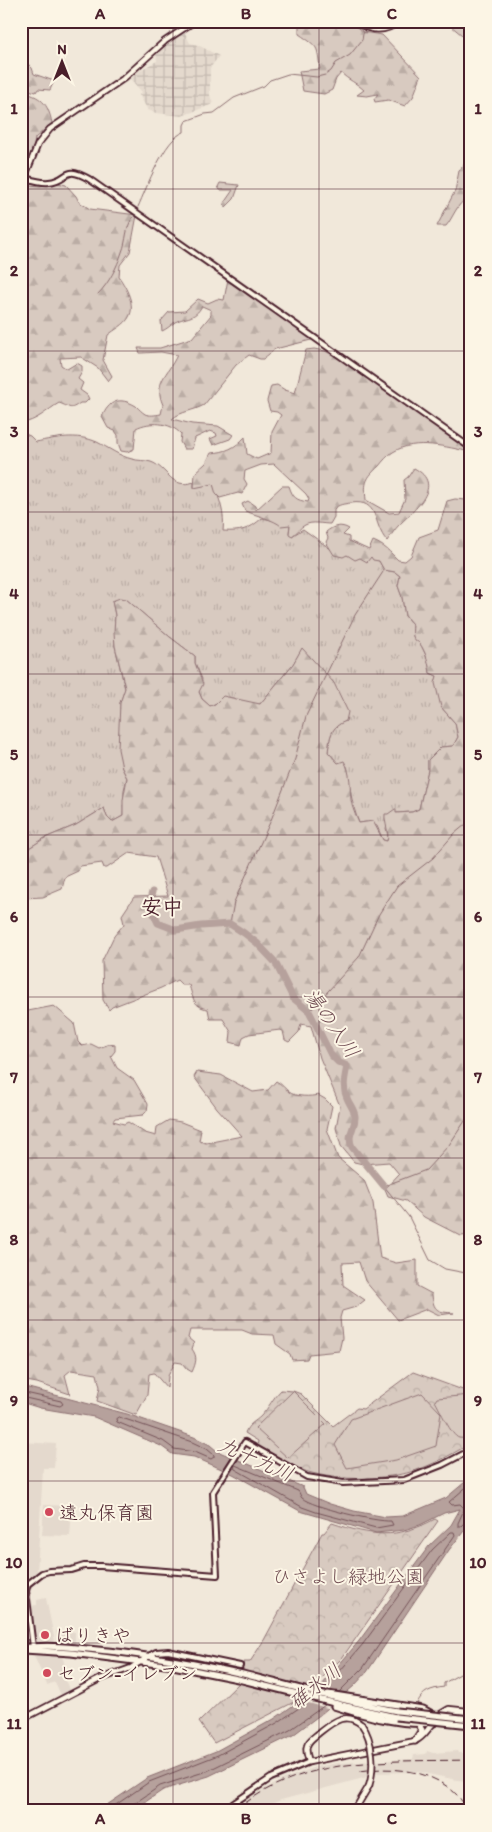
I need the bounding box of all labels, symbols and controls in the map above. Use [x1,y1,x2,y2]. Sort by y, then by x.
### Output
text: A [94,4,106,23]
text: B [241,4,252,23]
text: C [387,4,398,23]
north arrow [38,38,88,88]
text: N [57,41,67,58]
text: 1 [10,99,18,118]
text: 1 [474,99,482,118]
text: 2 [10,261,19,280]
text: 2 [474,261,483,280]
text: 3 [10,422,19,441]
text: 3 [474,422,483,441]
text: 4 [9,584,19,603]
text: 4 [473,584,483,603]
text: 5 [10,745,19,764]
text: 5 [474,745,483,764]
district label: 安中 [141,894,183,919]
text: 6 [10,907,19,926]
text: 6 [474,907,483,926]
water label: 湯の入川 [299,983,365,1063]
text: 7 [9,1068,18,1087]
text: 7 [473,1068,482,1087]
text: 8 [10,1230,19,1249]
text: 8 [474,1230,483,1249]
text: 9 [10,1391,18,1410]
text: 9 [474,1391,482,1410]
water label: 九十九川 [215,1432,297,1486]
place label: 遠丸保育園 [59,1501,154,1524]
marker: 遠丸保育園 [43,1506,55,1518]
text: 10 [5,1553,23,1572]
text: 10 [469,1553,487,1572]
park label: ひさよし緑地公園 [272,1565,424,1588]
place label: ばりきや [55,1624,131,1647]
marker: ばりきや [39,1629,51,1641]
water label: 碓氷川 [284,1658,346,1714]
place label: セブン-イレブン [57,1662,198,1685]
marker: セブン-イレブン [41,1667,53,1679]
text: 11 [7,1714,22,1733]
text: 11 [471,1714,486,1733]
text: A [94,1809,106,1828]
text: B [241,1809,252,1828]
text: C [387,1809,398,1828]

